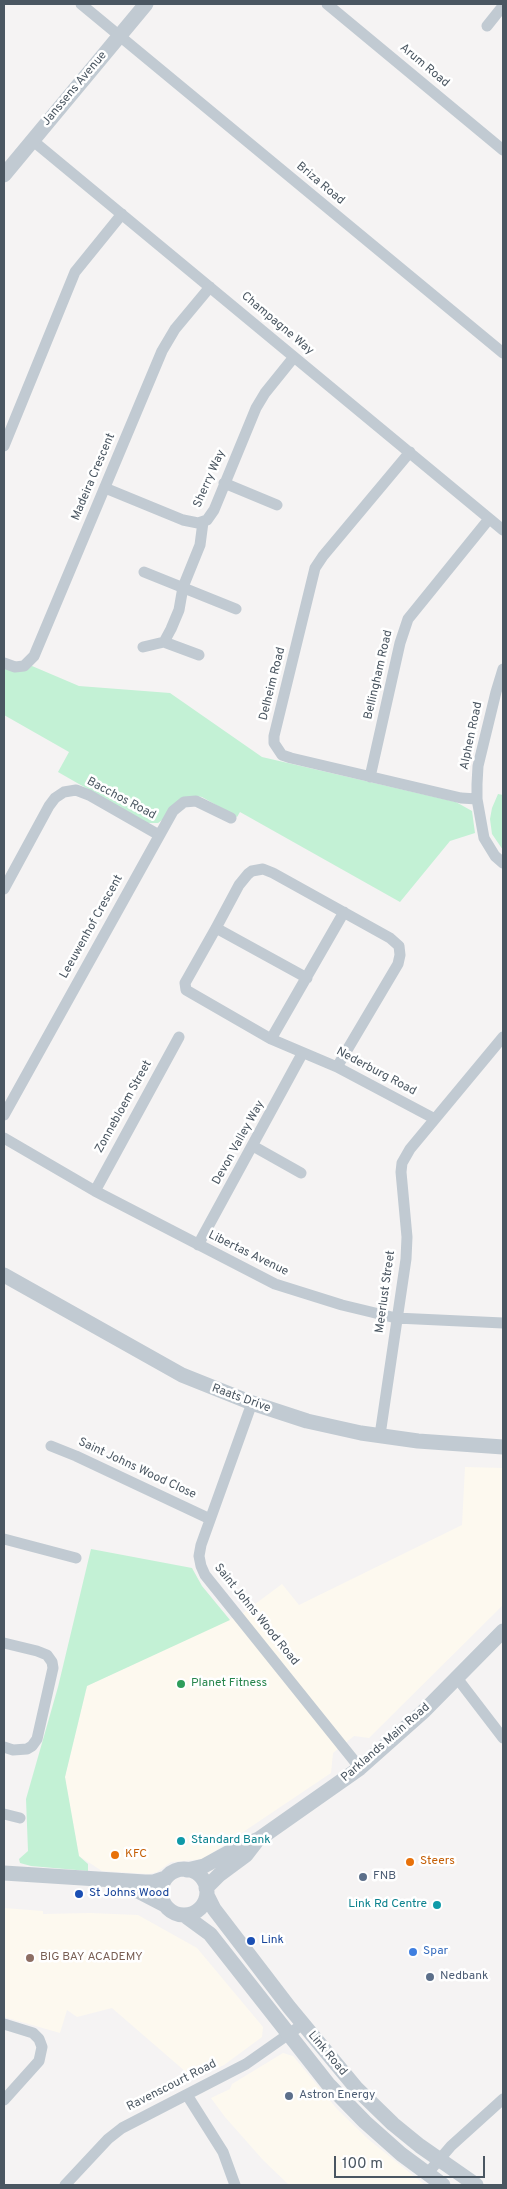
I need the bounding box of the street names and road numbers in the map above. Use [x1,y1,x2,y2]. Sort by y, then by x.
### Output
street label: Arum Road [396,41,452,91]
street label: Janssens Avenue [40,49,110,129]
street label: Briza Road [293,160,347,208]
street label: Champagne Way [238,289,316,359]
street label: Madeira Crescent [69,431,119,523]
street label: Sherry Way [191,448,229,510]
street label: Bellingham Road [362,629,396,721]
street label: Delheim Road [257,646,289,722]
street label: Alphen Road [458,701,486,771]
street label: Bacchos Road [84,775,158,823]
street label: Leeuwenhof Crescent [57,873,127,981]
street label: Nederburg Road [334,1045,418,1099]
street label: Zonnebloem Street [93,1058,155,1156]
street label: Devon Valley Way [210,1098,268,1188]
street label: Libertas Avenue [206,1228,290,1280]
street label: Meerlust Street [373,1250,399,1334]
street label: Raats Drive [210,1382,272,1416]
street label: Saint Johns Wood Close [76,1435,198,1503]
street label: Saint Johns Wood Road [211,1561,301,1669]
street label: Parklands Main Road [339,1701,433,1785]
street label: Link Road [304,2029,350,2079]
street label: Ravenscourt Road [125,2057,219,2115]

